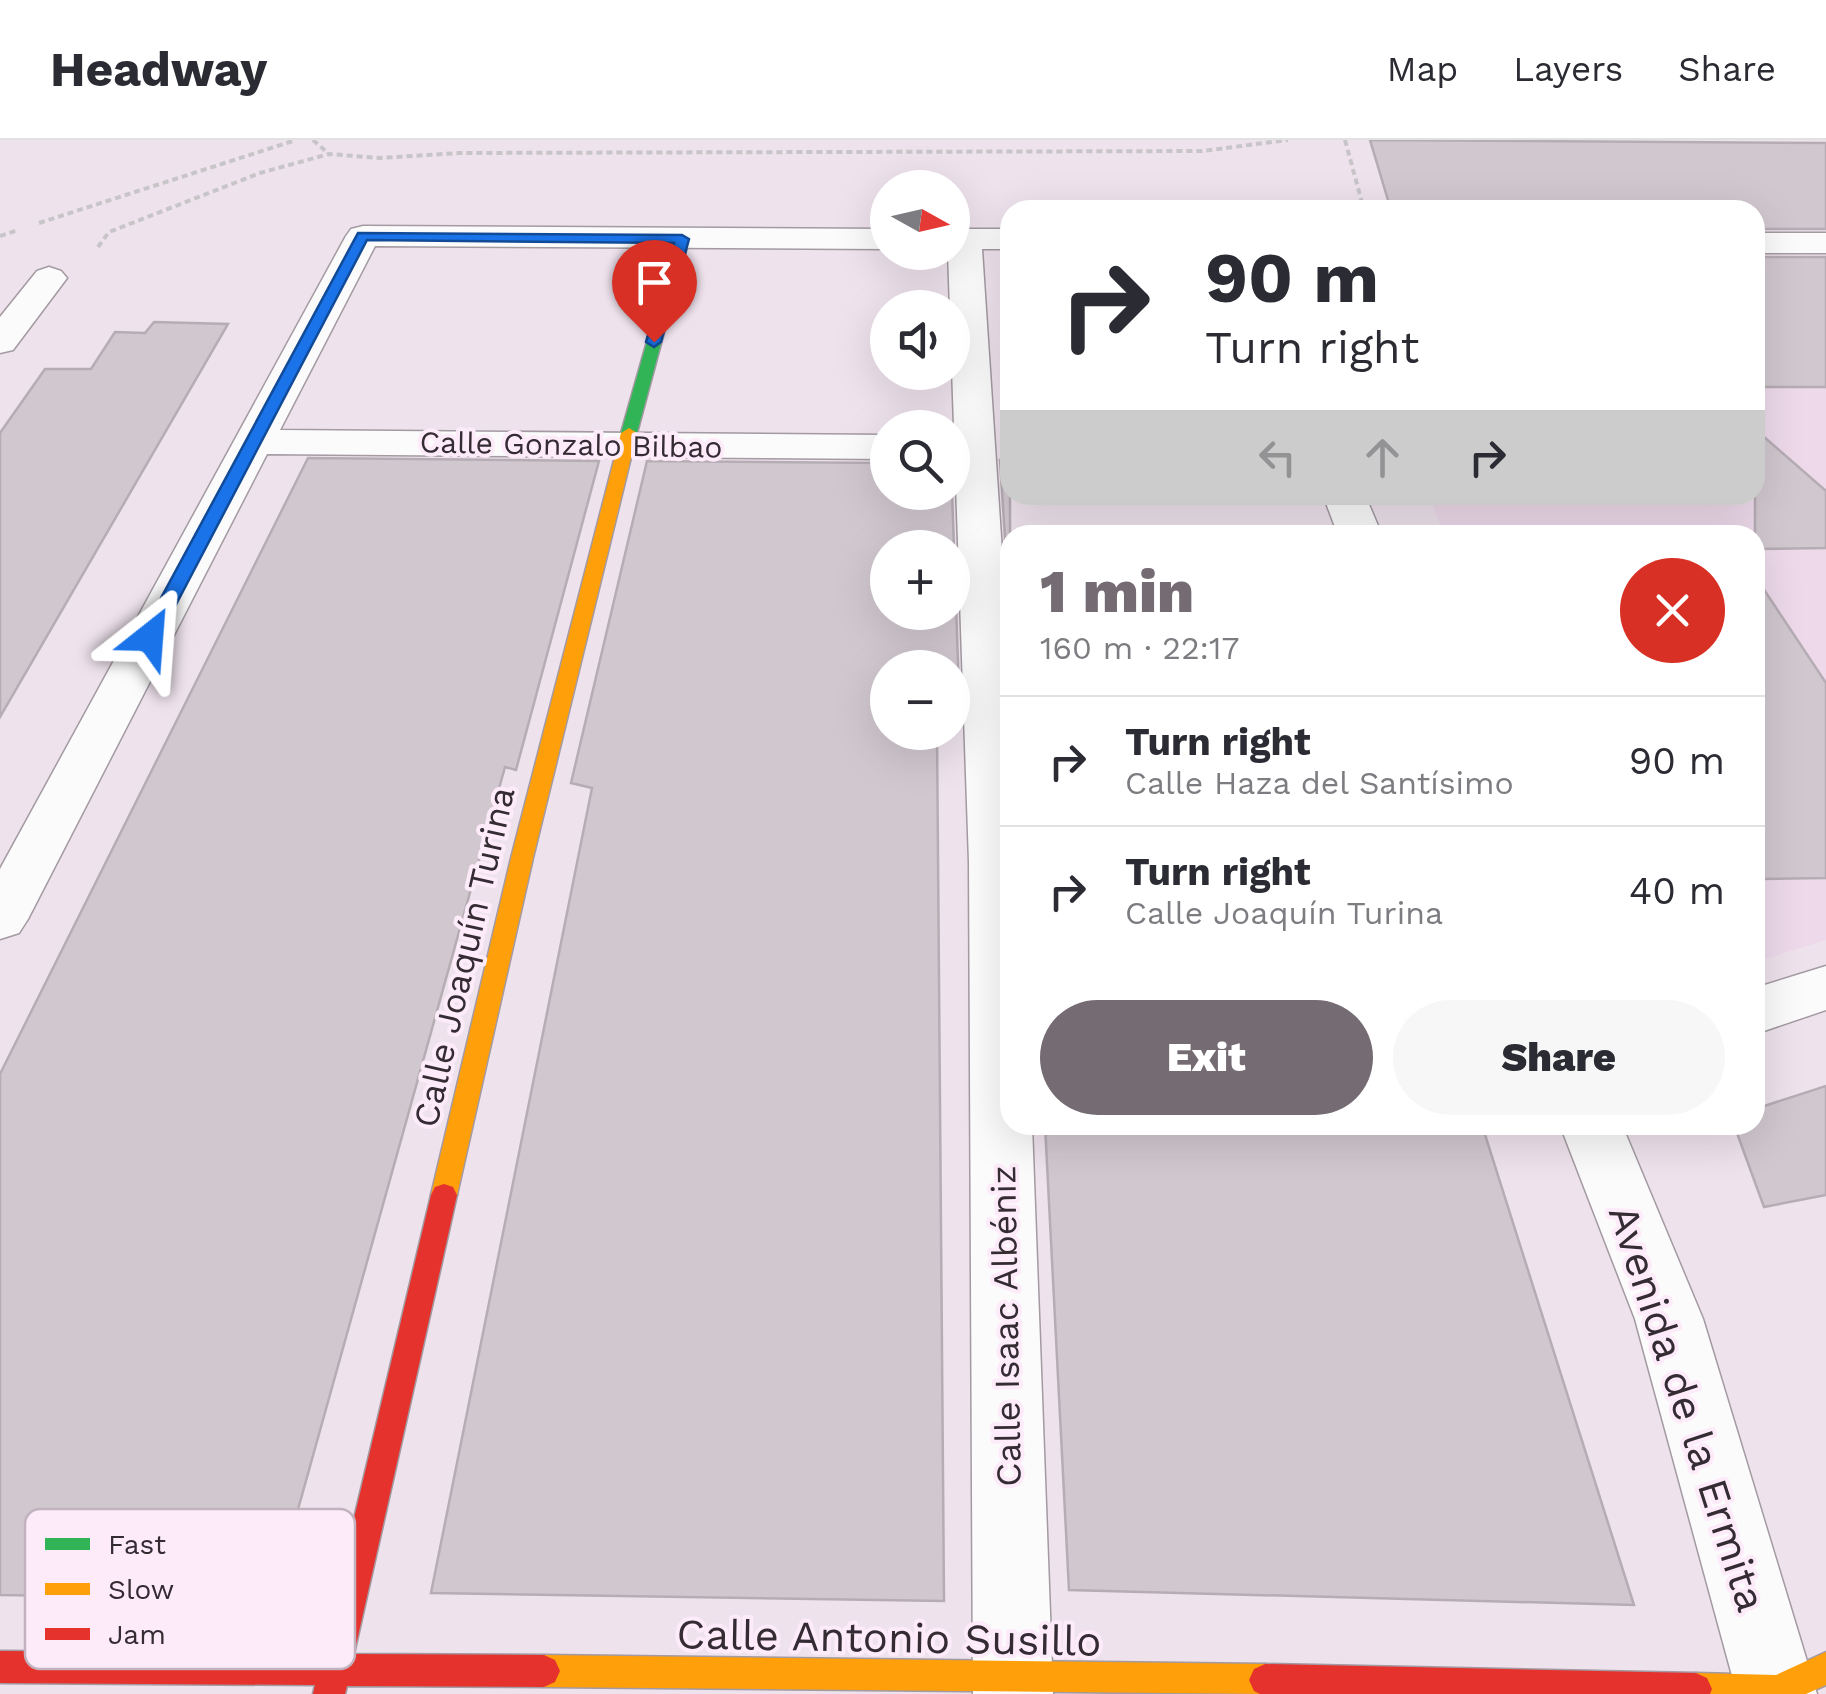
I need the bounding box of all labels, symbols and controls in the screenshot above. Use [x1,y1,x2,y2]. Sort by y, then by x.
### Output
text: Headway [50,41,267,98]
text: Map [1387,48,1458,90]
text: Layers [1513,48,1623,90]
text: Share [1678,48,1776,90]
north arrow [870,170,970,270]
map controls [870,170,970,750]
text: 90 m [1205,237,1379,319]
pin [612,240,697,343]
icon: right [1040,240,1170,370]
icon: arrive [627,255,682,310]
button: sound [870,290,970,390]
text: Turn right [1205,321,1419,374]
button: search [870,410,970,510]
street label: Calle Gonzalo Bilbao [419,424,723,465]
icon: left [1250,430,1305,485]
icon: ahead [1355,430,1410,485]
icon: right [1460,430,1515,485]
button: + [870,530,970,630]
text: 1 min [1040,556,1194,627]
button: close [1620,558,1725,663]
position arrow [98,585,202,689]
text: 160 m · 22:17 [1040,629,1240,667]
button: − [870,650,970,750]
text: Turn right [1125,720,1311,764]
icon: right [1040,734,1095,789]
text: 90 m [1629,739,1725,783]
text: Calle Haza del Santísimo [1125,764,1514,802]
street label: Calle Joaquín Turina [404,783,524,1131]
text: Turn right [1125,850,1311,894]
icon: right [1040,864,1095,919]
text: 40 m [1629,869,1725,913]
text: Calle Joaquín Turina [1125,894,1443,932]
button: Exit [1040,1000,1373,1115]
button: Share [1393,1000,1725,1115]
street label: Calle Isaac Albéniz [982,1165,1030,1487]
street label: Avenida de la Ermita [1599,1199,1776,1618]
legend [25,1509,355,1669]
text: Fast [108,1528,166,1561]
text: Slow [108,1573,174,1606]
street label: Calle Antonio Susillo [676,1609,1102,1666]
text: Jam [108,1618,166,1651]

